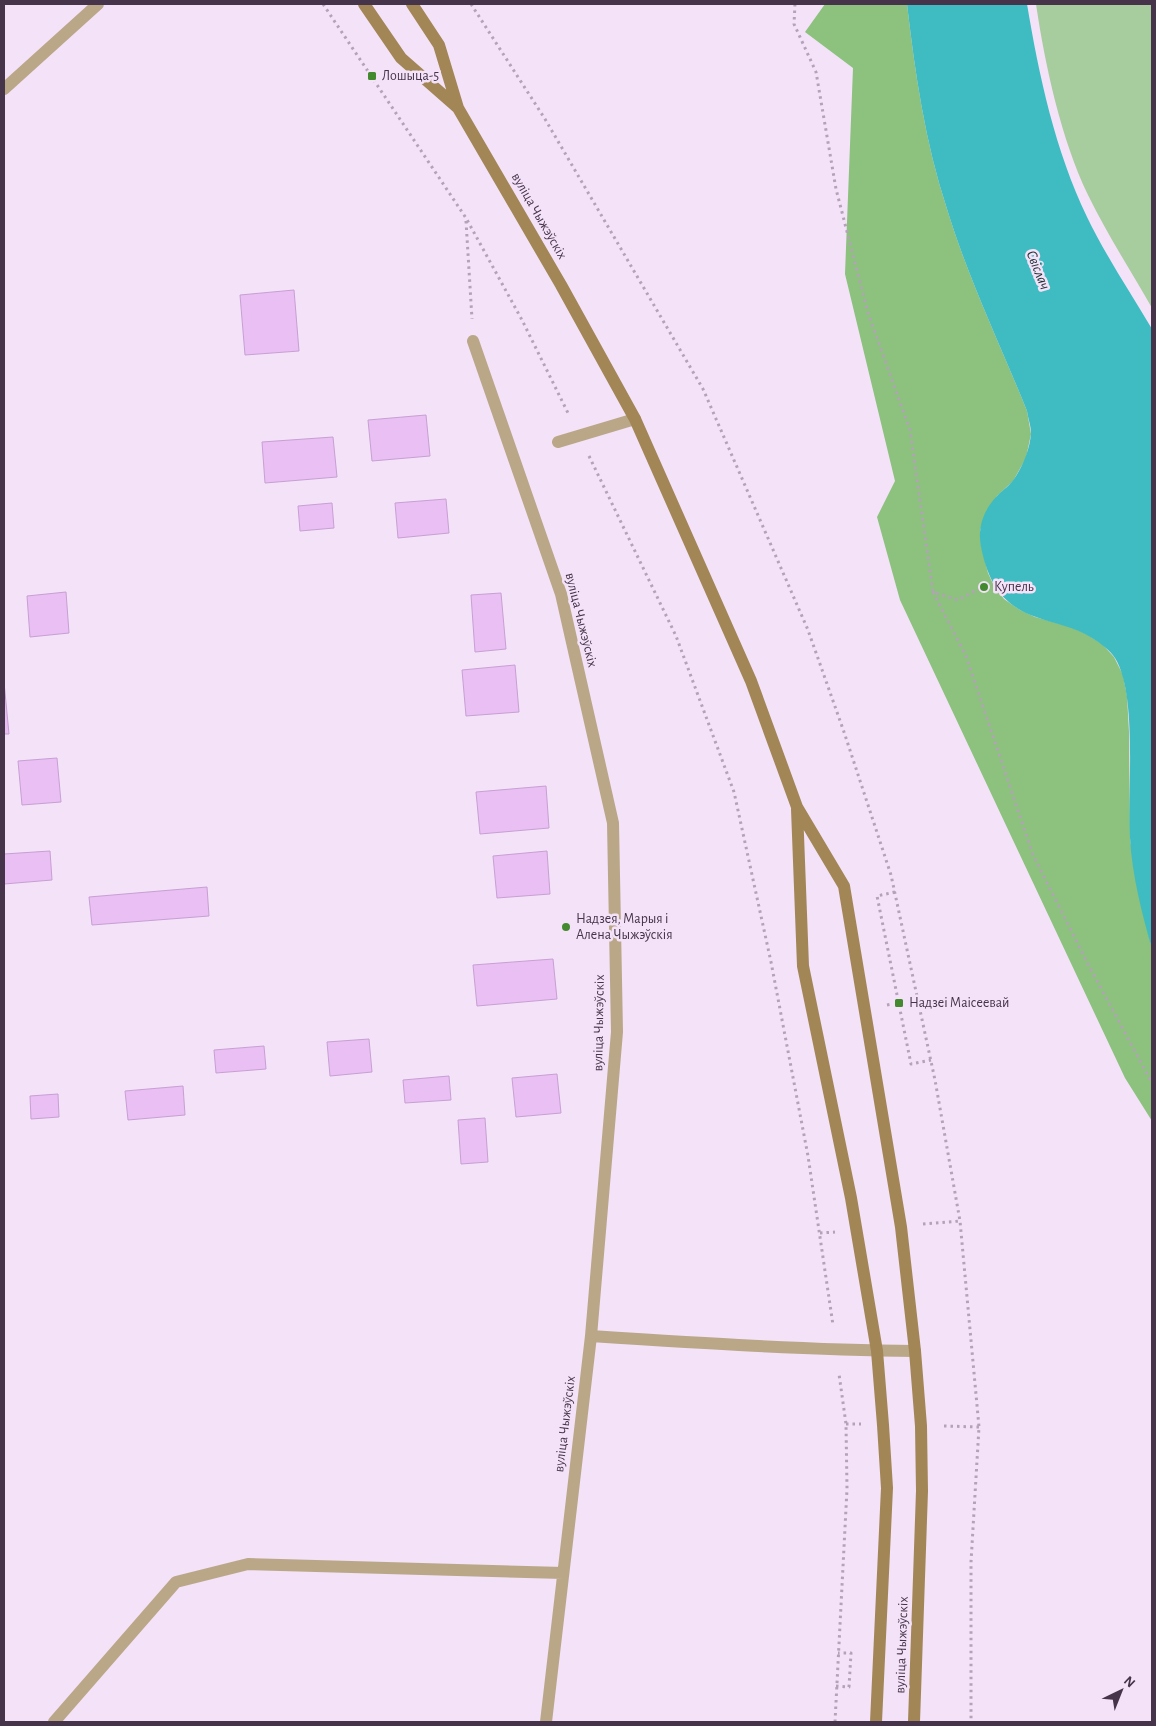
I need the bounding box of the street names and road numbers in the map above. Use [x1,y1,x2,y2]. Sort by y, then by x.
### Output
street label: вуліца Чыжэўскіх [509,170,569,262]
street label: вуліца Чыжэўскіх [562,571,600,669]
street label: вуліца Чыжэўскіх [591,974,607,1072]
street label: вуліца Чыжэўскіх [552,1375,578,1473]
street label: вуліца Чыжэўскіх [893,1596,911,1694]

